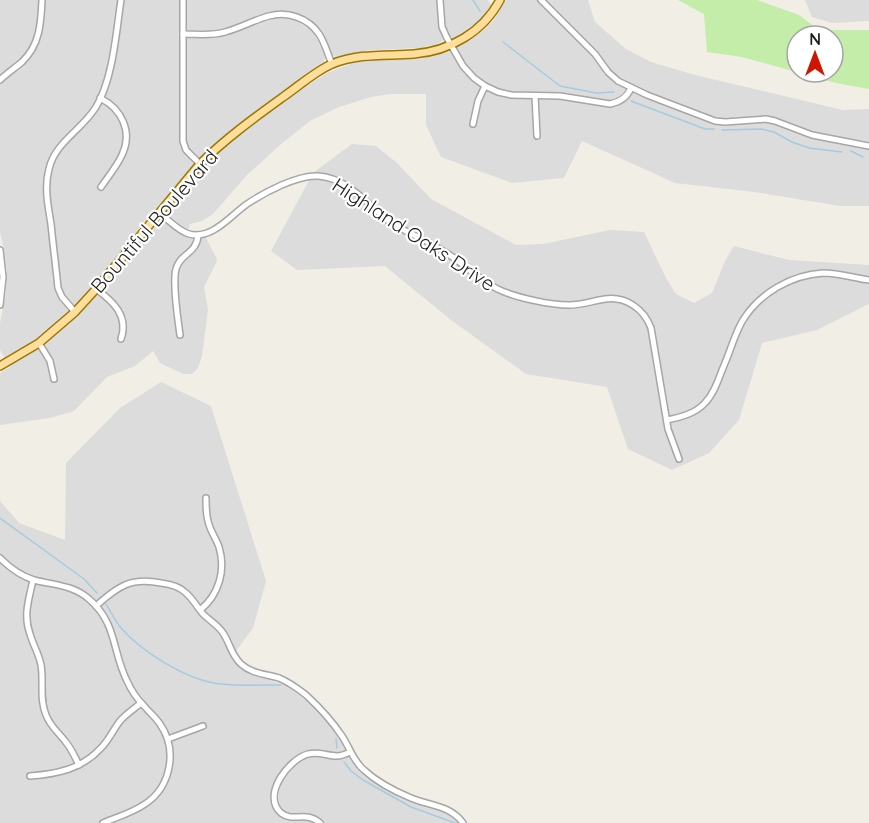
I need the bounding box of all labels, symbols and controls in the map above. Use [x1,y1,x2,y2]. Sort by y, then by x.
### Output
north arrow [785,24,845,84]
text: N [809,29,821,49]
street label: Bountiful Boulevard [85,144,223,298]
street label: Highland Oaks Drive [328,172,500,296]

